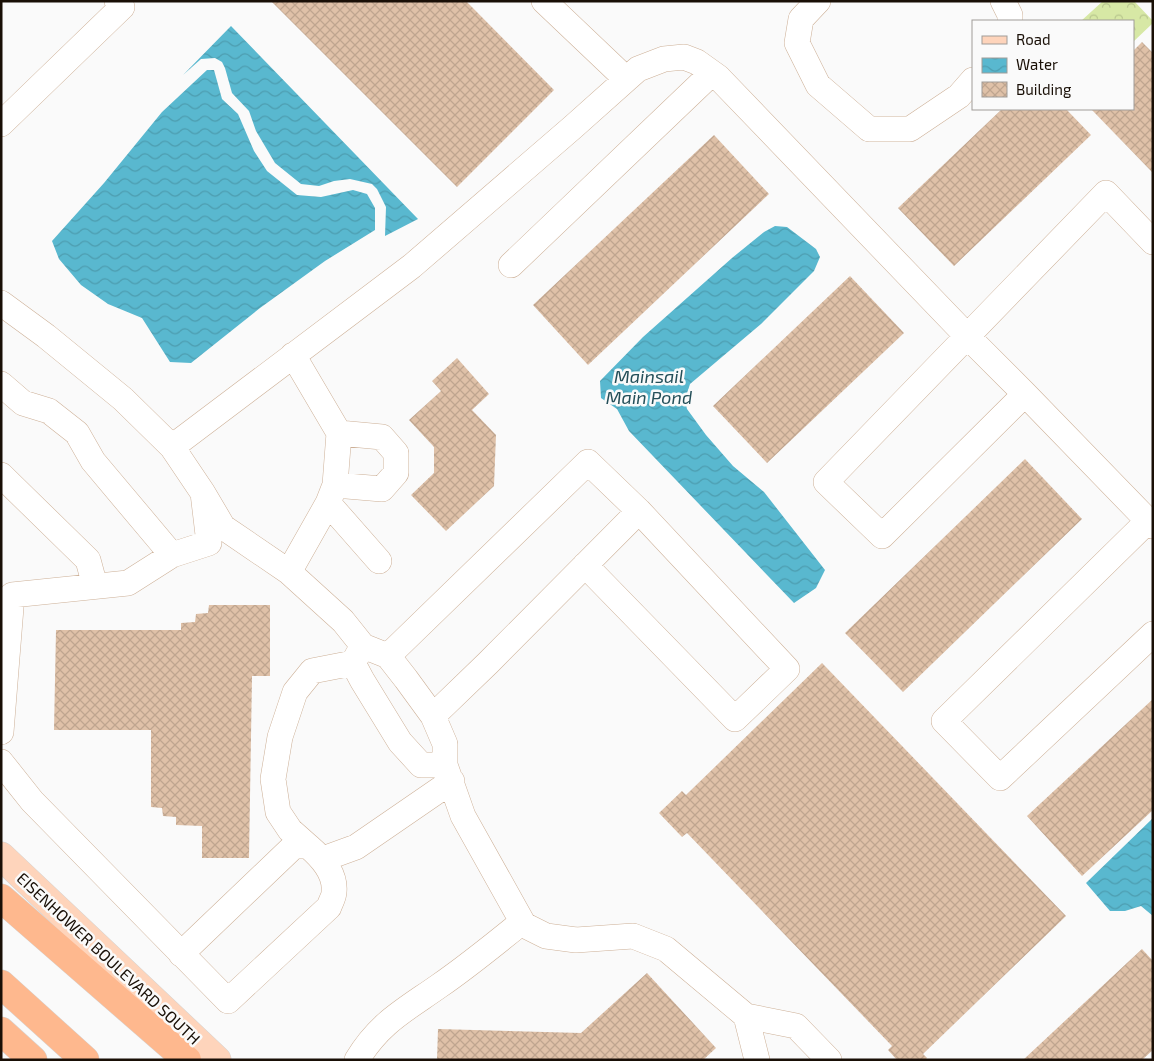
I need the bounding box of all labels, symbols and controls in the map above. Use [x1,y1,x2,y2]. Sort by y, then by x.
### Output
legend [972,20,1134,110]
text: Road [1016,30,1051,48]
text: Water [1016,55,1058,73]
text: Building [1016,80,1072,98]
water label: Mainsail Main Pond [606,365,692,408]
street label: EISENHOWER BOULEVARD SOUTH [14,868,204,1048]

